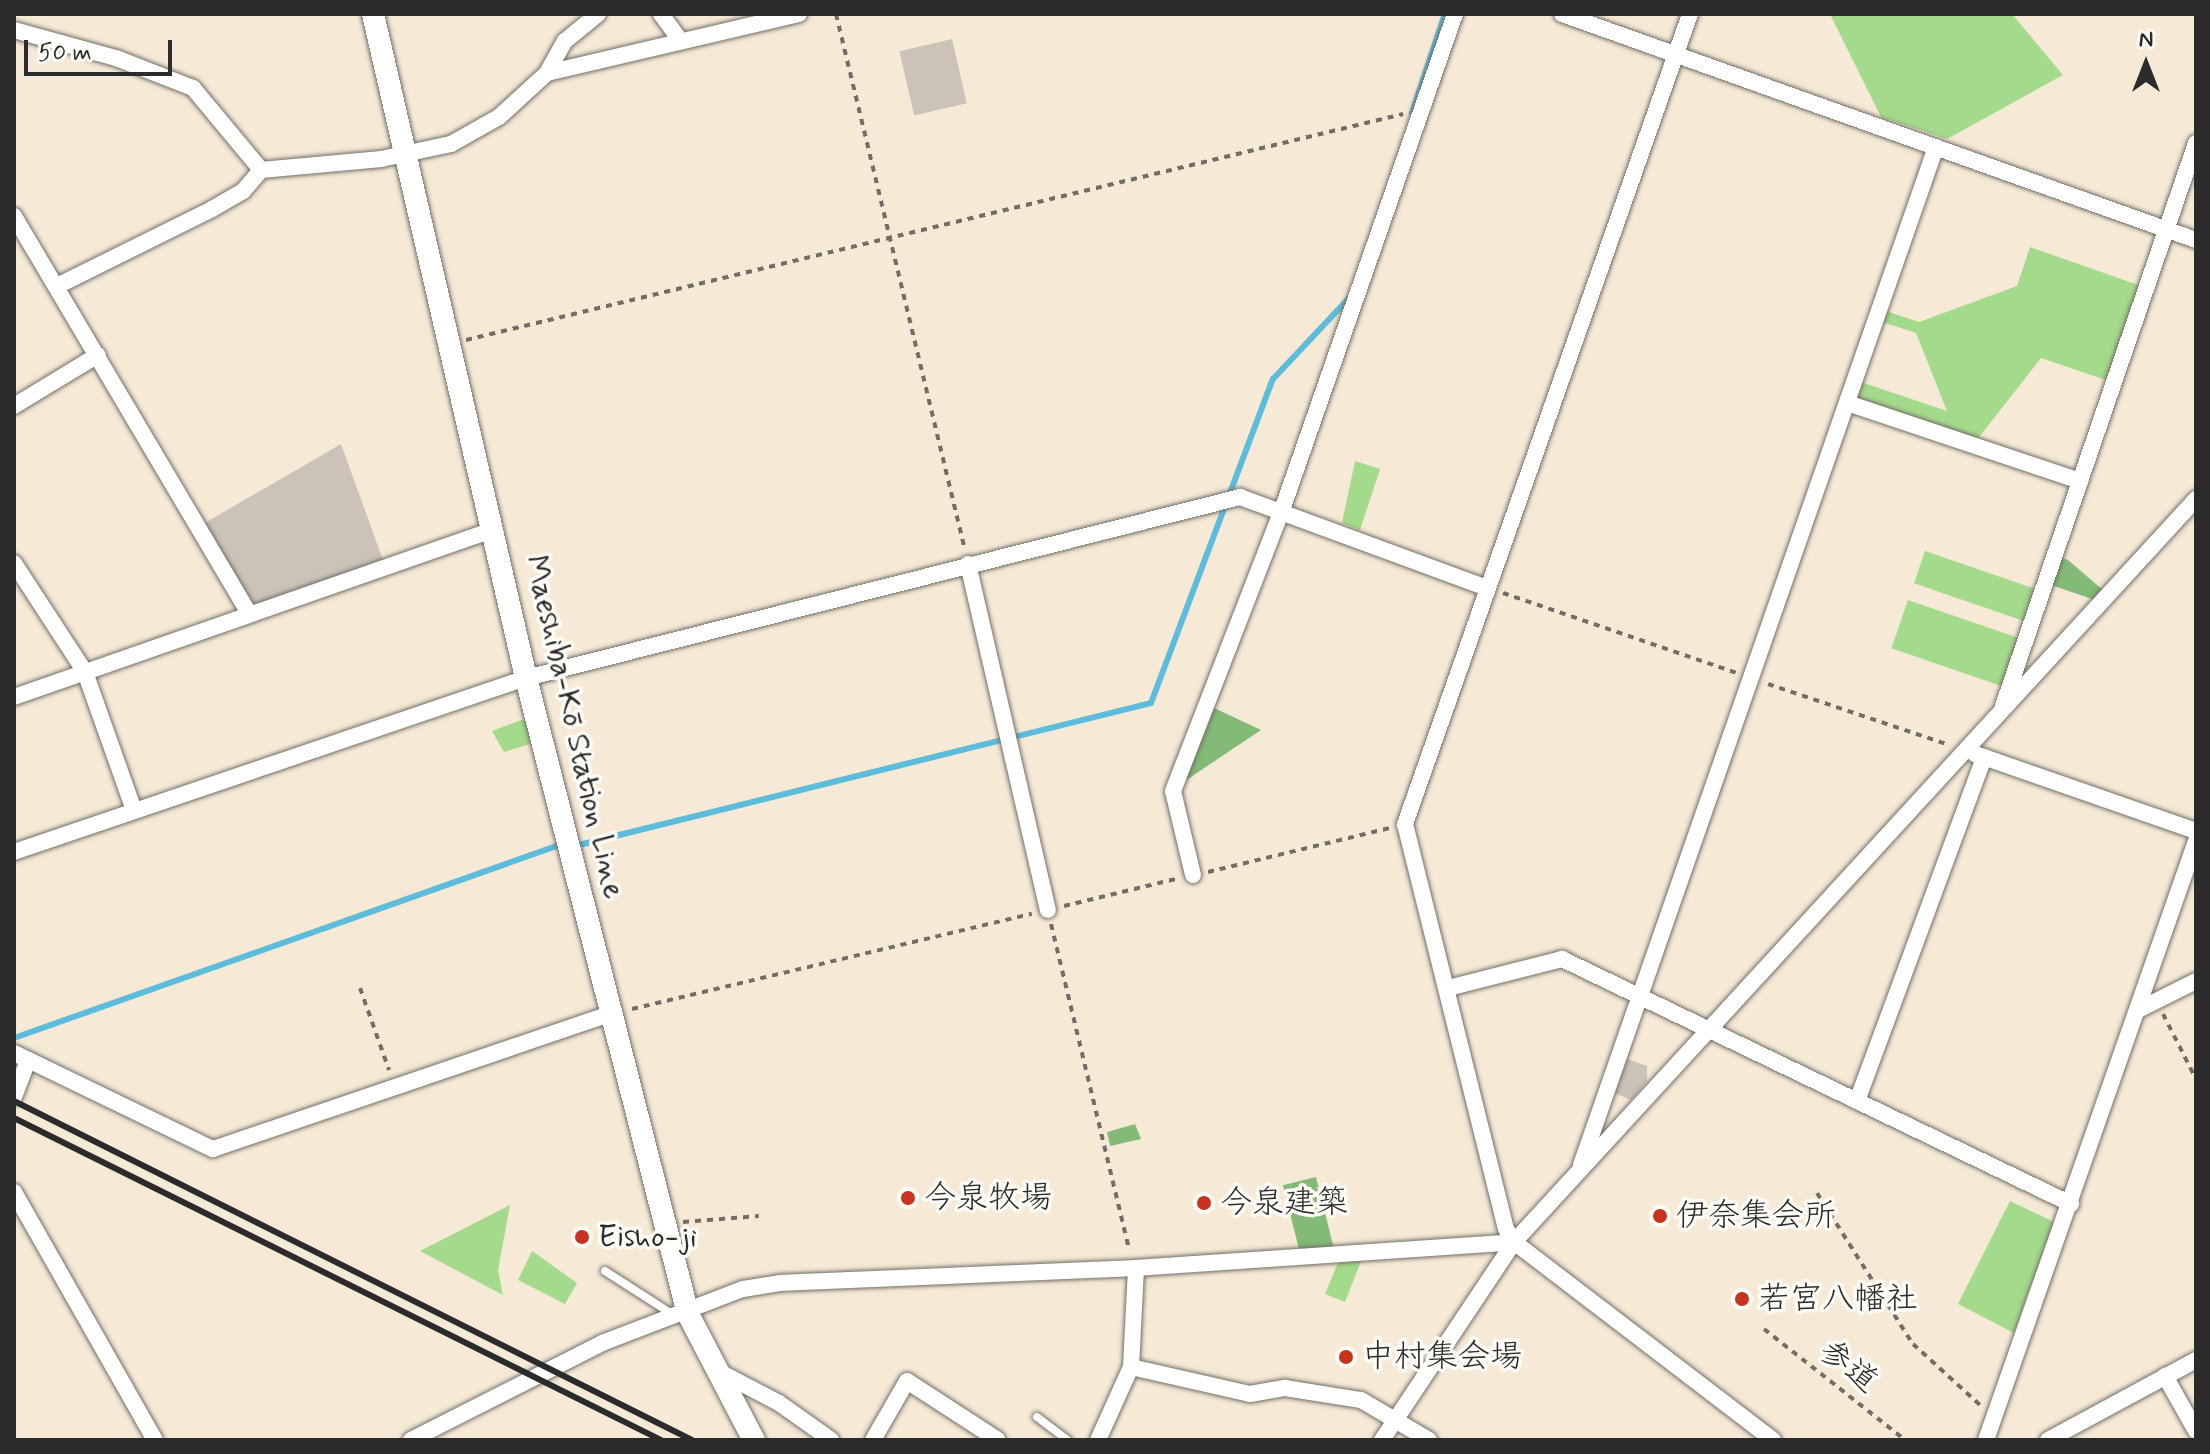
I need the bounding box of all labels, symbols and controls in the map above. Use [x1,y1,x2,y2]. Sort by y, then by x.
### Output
scale bar [28,24,176,74]
north arrow [2106,24,2186,104]
text: N [2139,26,2153,54]
text: 50 m [38,38,92,69]
street label: Maeshiba-Kō Station Line [516,554,632,900]
place label: 今泉牧場 [924,1179,1052,1217]
place label: 今泉建築 [1220,1184,1348,1222]
marker: 今泉牧場 [899,1189,917,1207]
marker: 今泉建築 [1195,1194,1213,1212]
place label: 伊奈集会所 [1676,1197,1836,1235]
marker: 伊奈集会所 [1651,1207,1669,1225]
place label: Eisho-ji [598,1218,697,1256]
marker: Eisho-ji [573,1228,591,1246]
place label: 若宮八幡社 [1758,1280,1918,1318]
marker: 若宮八幡社 [1733,1290,1751,1308]
street label: 参道 [1811,1332,1885,1402]
place label: 中村集会場 [1362,1338,1522,1376]
marker: 中村集会場 [1337,1348,1355,1366]

